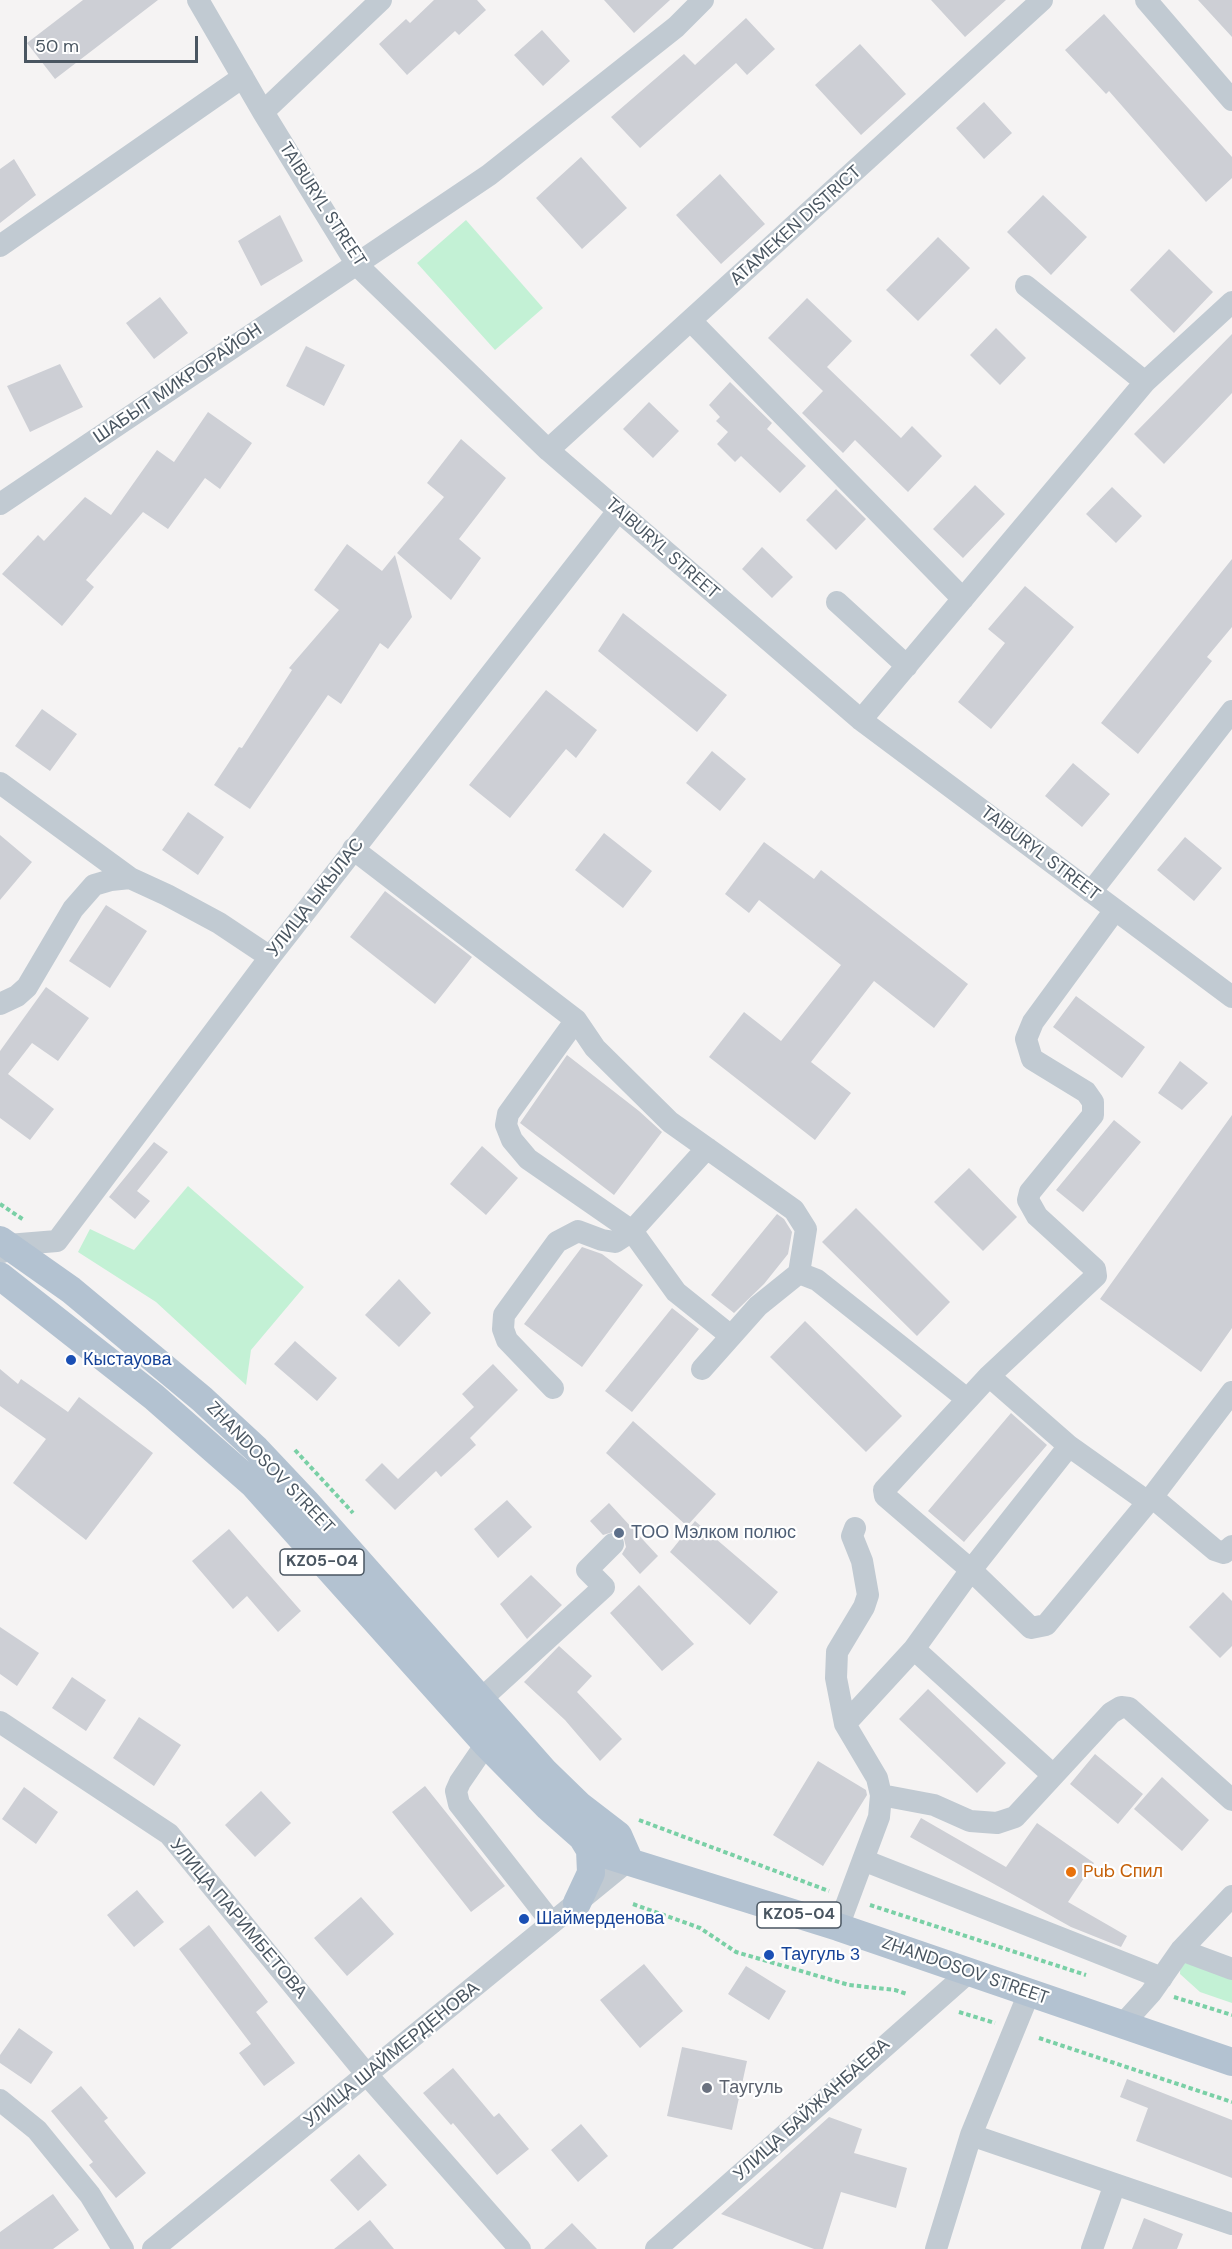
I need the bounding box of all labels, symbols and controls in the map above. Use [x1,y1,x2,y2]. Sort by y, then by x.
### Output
scale bar [27,24,201,62]
text: 50 m [35,34,79,58]
street label: TAIBURYL STREET [274,139,370,271]
street label: ATAMEKEN DISTRICT [726,161,866,291]
street label: ШАБЫТ МИКРОРАЙОН [90,319,266,449]
street label: TAIBURYL STREET [601,494,723,604]
street label: TAIBURYL STREET [976,802,1104,906]
street label: УЛИЦА ЫКЫЛАС [263,834,369,962]
place label: Кыстауова [83,1349,171,1371]
marker: Кыстауова [64,1353,78,1367]
street label: ZHANDOSOV STREET [202,1398,338,1538]
place label: ТОО Мэлком полюс [631,1522,796,1544]
marker: ТОО Мэлком полюс [612,1526,626,1540]
road number: KZ05-04 [280,1549,364,1575]
street label: УЛИЦА ПАРИМБЕТОВА [165,1835,311,2003]
place label: Pub Спил [1083,1861,1163,1883]
marker: Pub Спил [1064,1865,1078,1879]
road number: KZ05-04 [757,1902,841,1928]
place label: Шаймерденова [536,1908,664,1930]
marker: Шаймерденова [517,1912,531,1926]
street label: ZHANDOSOV STREET [879,1932,1051,2010]
place label: Таугуль 3 [781,1944,860,1966]
marker: Таугуль 3 [762,1948,776,1962]
street label: УЛИЦА ШАЙМЕРДЕНОВА [300,1978,484,2132]
street label: УЛИЦА БАЙЖАНБАЕВА [730,2034,894,2186]
place label: Таугуль [719,2077,783,2099]
marker: Таугуль [700,2081,714,2095]

